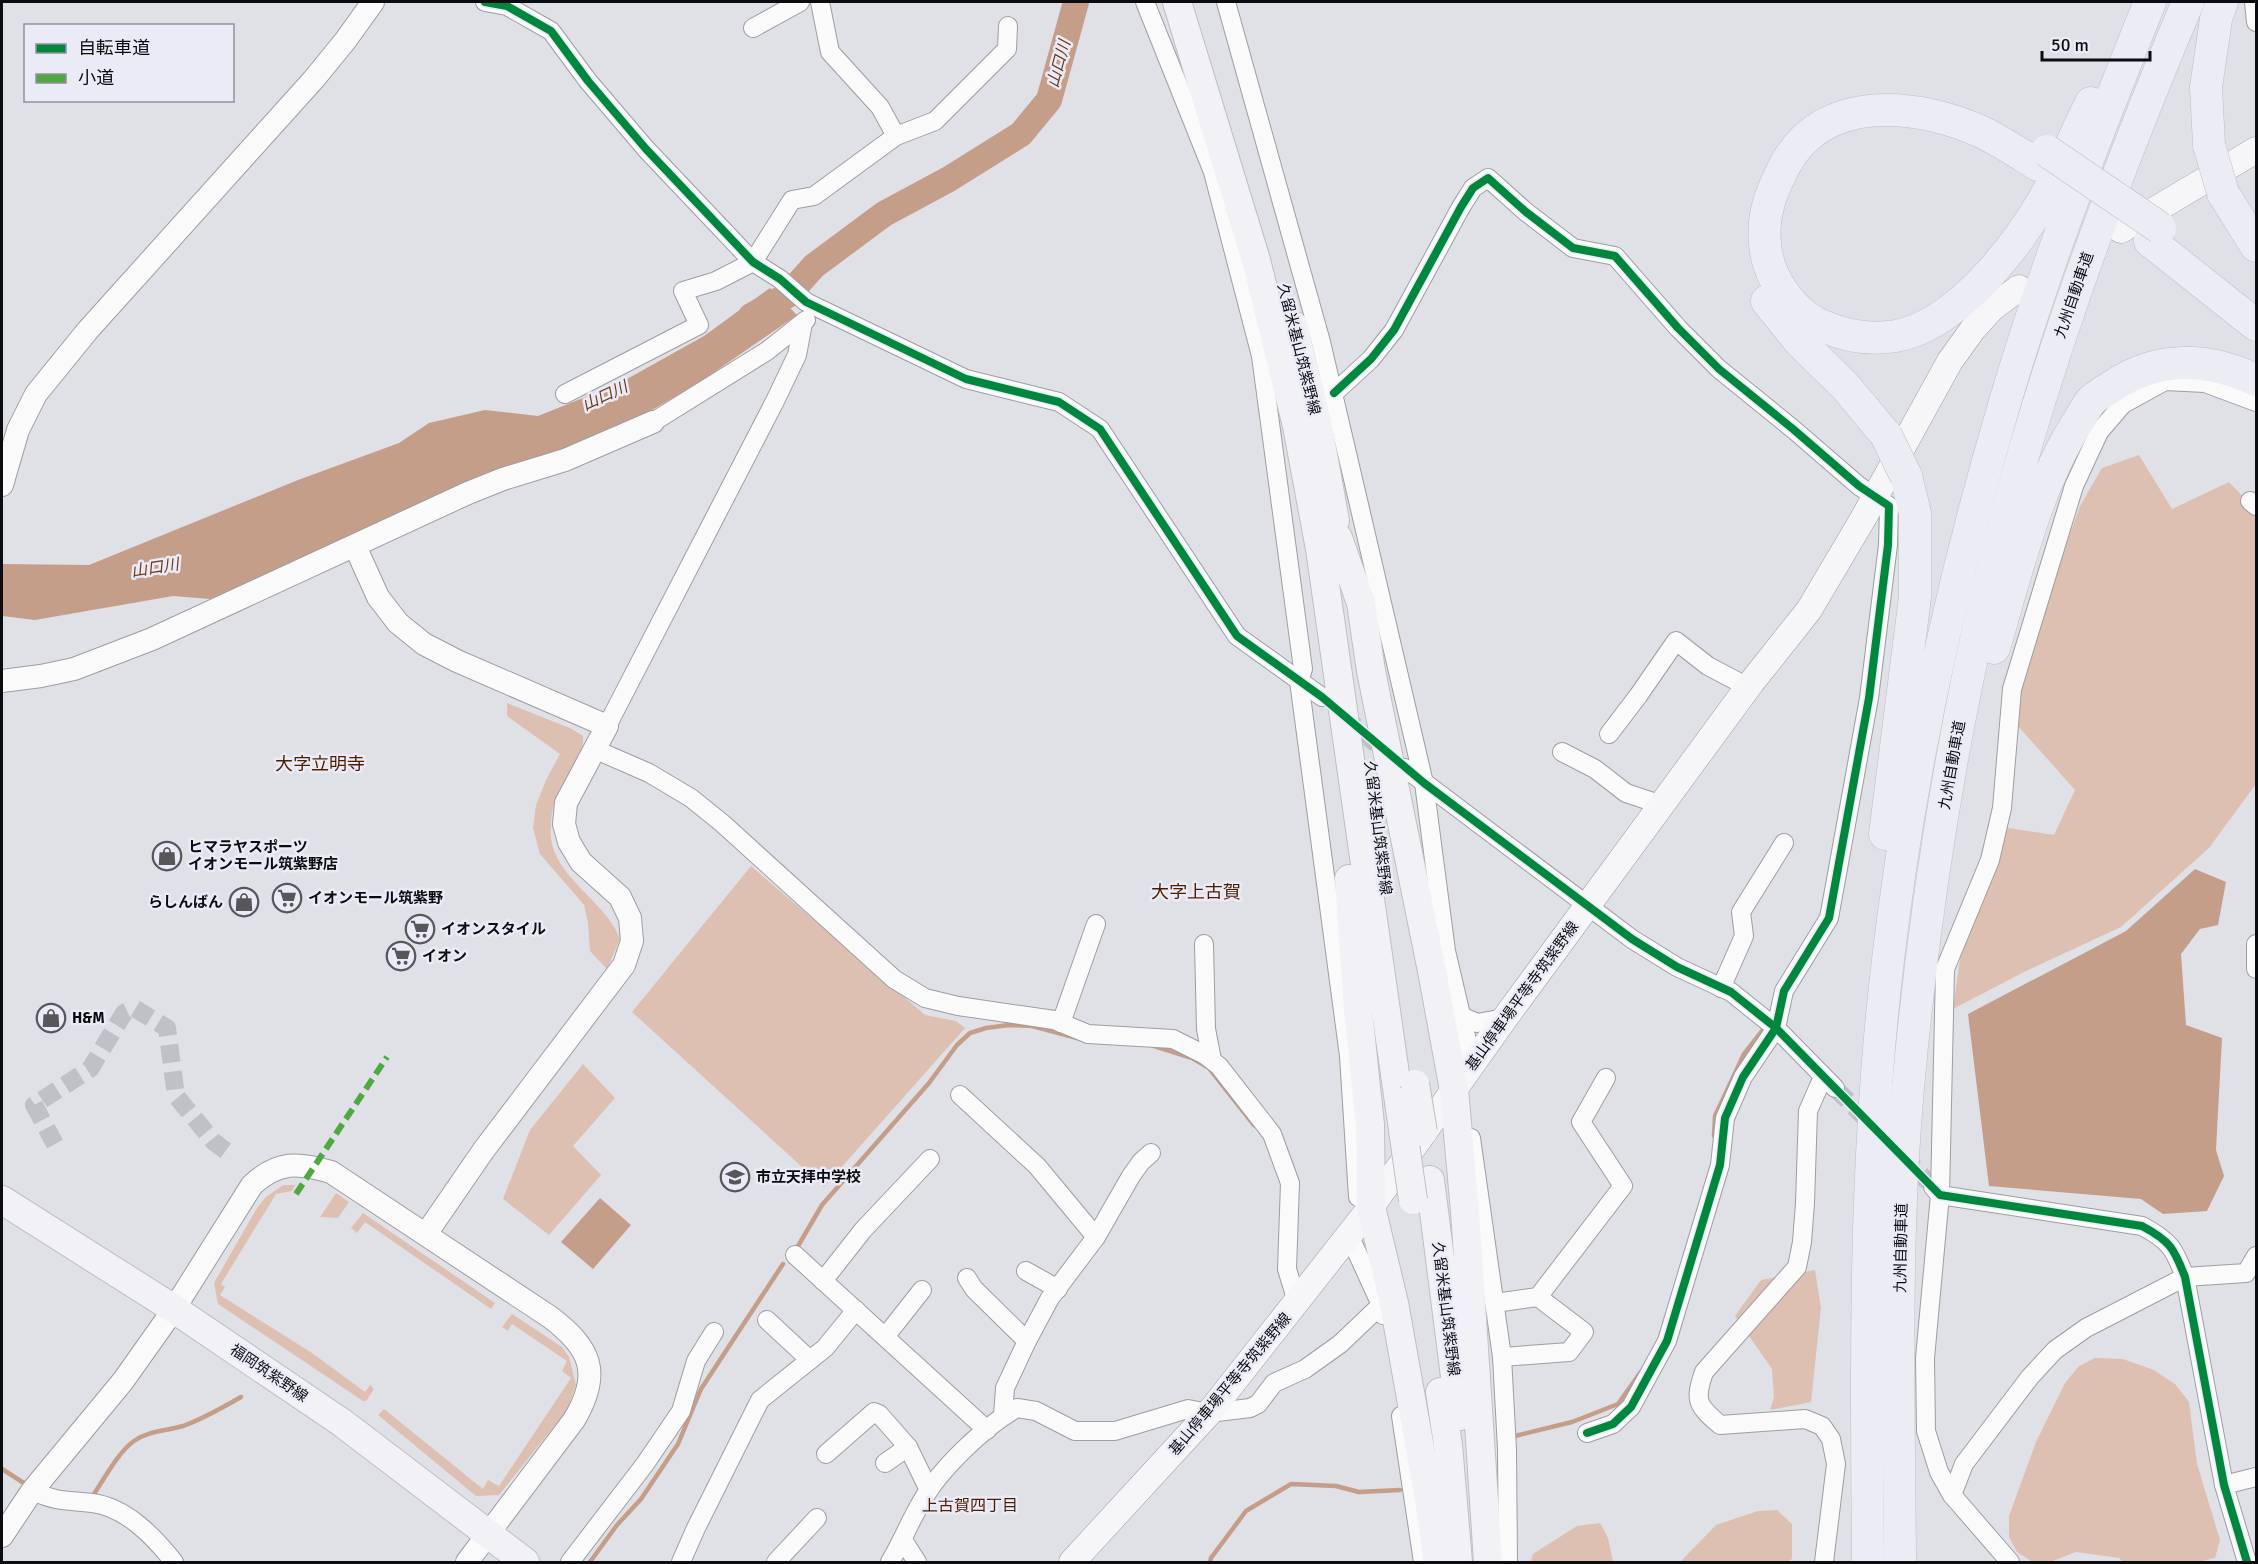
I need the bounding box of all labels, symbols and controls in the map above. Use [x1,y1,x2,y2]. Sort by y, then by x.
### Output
legend [24,24,234,102]
scale bar [2042,24,2150,62]
text: 50 m [2051,34,2089,56]
water label: 山口川 [1043,36,1075,90]
text: 自転車道 [78,37,150,59]
text: 小道 [78,67,114,89]
street label: 九州自動車道 [2051,250,2097,340]
street label: 久留米基山筑紫野線 [1274,281,1324,417]
water label: 山口川 [579,376,633,415]
water label: 山口川 [130,554,182,582]
street label: 九州自動車道 [1935,719,1969,811]
district label: 大字立明寺 [275,753,365,775]
street label: 久留米基山筑紫野線 [1361,760,1395,896]
place label: ヒマラヤスポーツ イオンモール筑紫野店 [188,838,338,873]
shop icon: ヒマラヤスポーツ イオンモール筑紫野店 [151,840,183,872]
district label: 大字上古賀 [1151,881,1241,903]
supermarket icon: イオンモール筑紫野 [271,882,303,914]
shop icon: らしんばん [228,886,260,918]
place label: イオンモール筑紫野 [308,889,443,907]
place label: らしんばん [148,893,223,911]
supermarket icon: イオンスタイル [404,913,436,945]
street label: 基山停車場平等寺筑紫野線 [1462,918,1582,1074]
place label: イオンスタイル [441,920,546,938]
supermarket icon: イオン [385,940,417,972]
place label: イオン [422,947,467,965]
shop icon: H&M [35,1002,67,1034]
place label: H&M [72,1009,105,1027]
school or university icon: 市立天拝中学校 [719,1161,751,1193]
place label: 市立天拝中学校 [756,1168,861,1186]
street label: 九州自動車道 [1891,1203,1911,1293]
street label: 久留米基山筑紫野線 [1429,1241,1463,1377]
street label: 基山停車場平等寺筑紫野線 [1165,1309,1295,1459]
street label: 福岡筑紫野線 [227,1340,311,1406]
district label: 上古賀四丁目 [922,1496,1018,1516]

